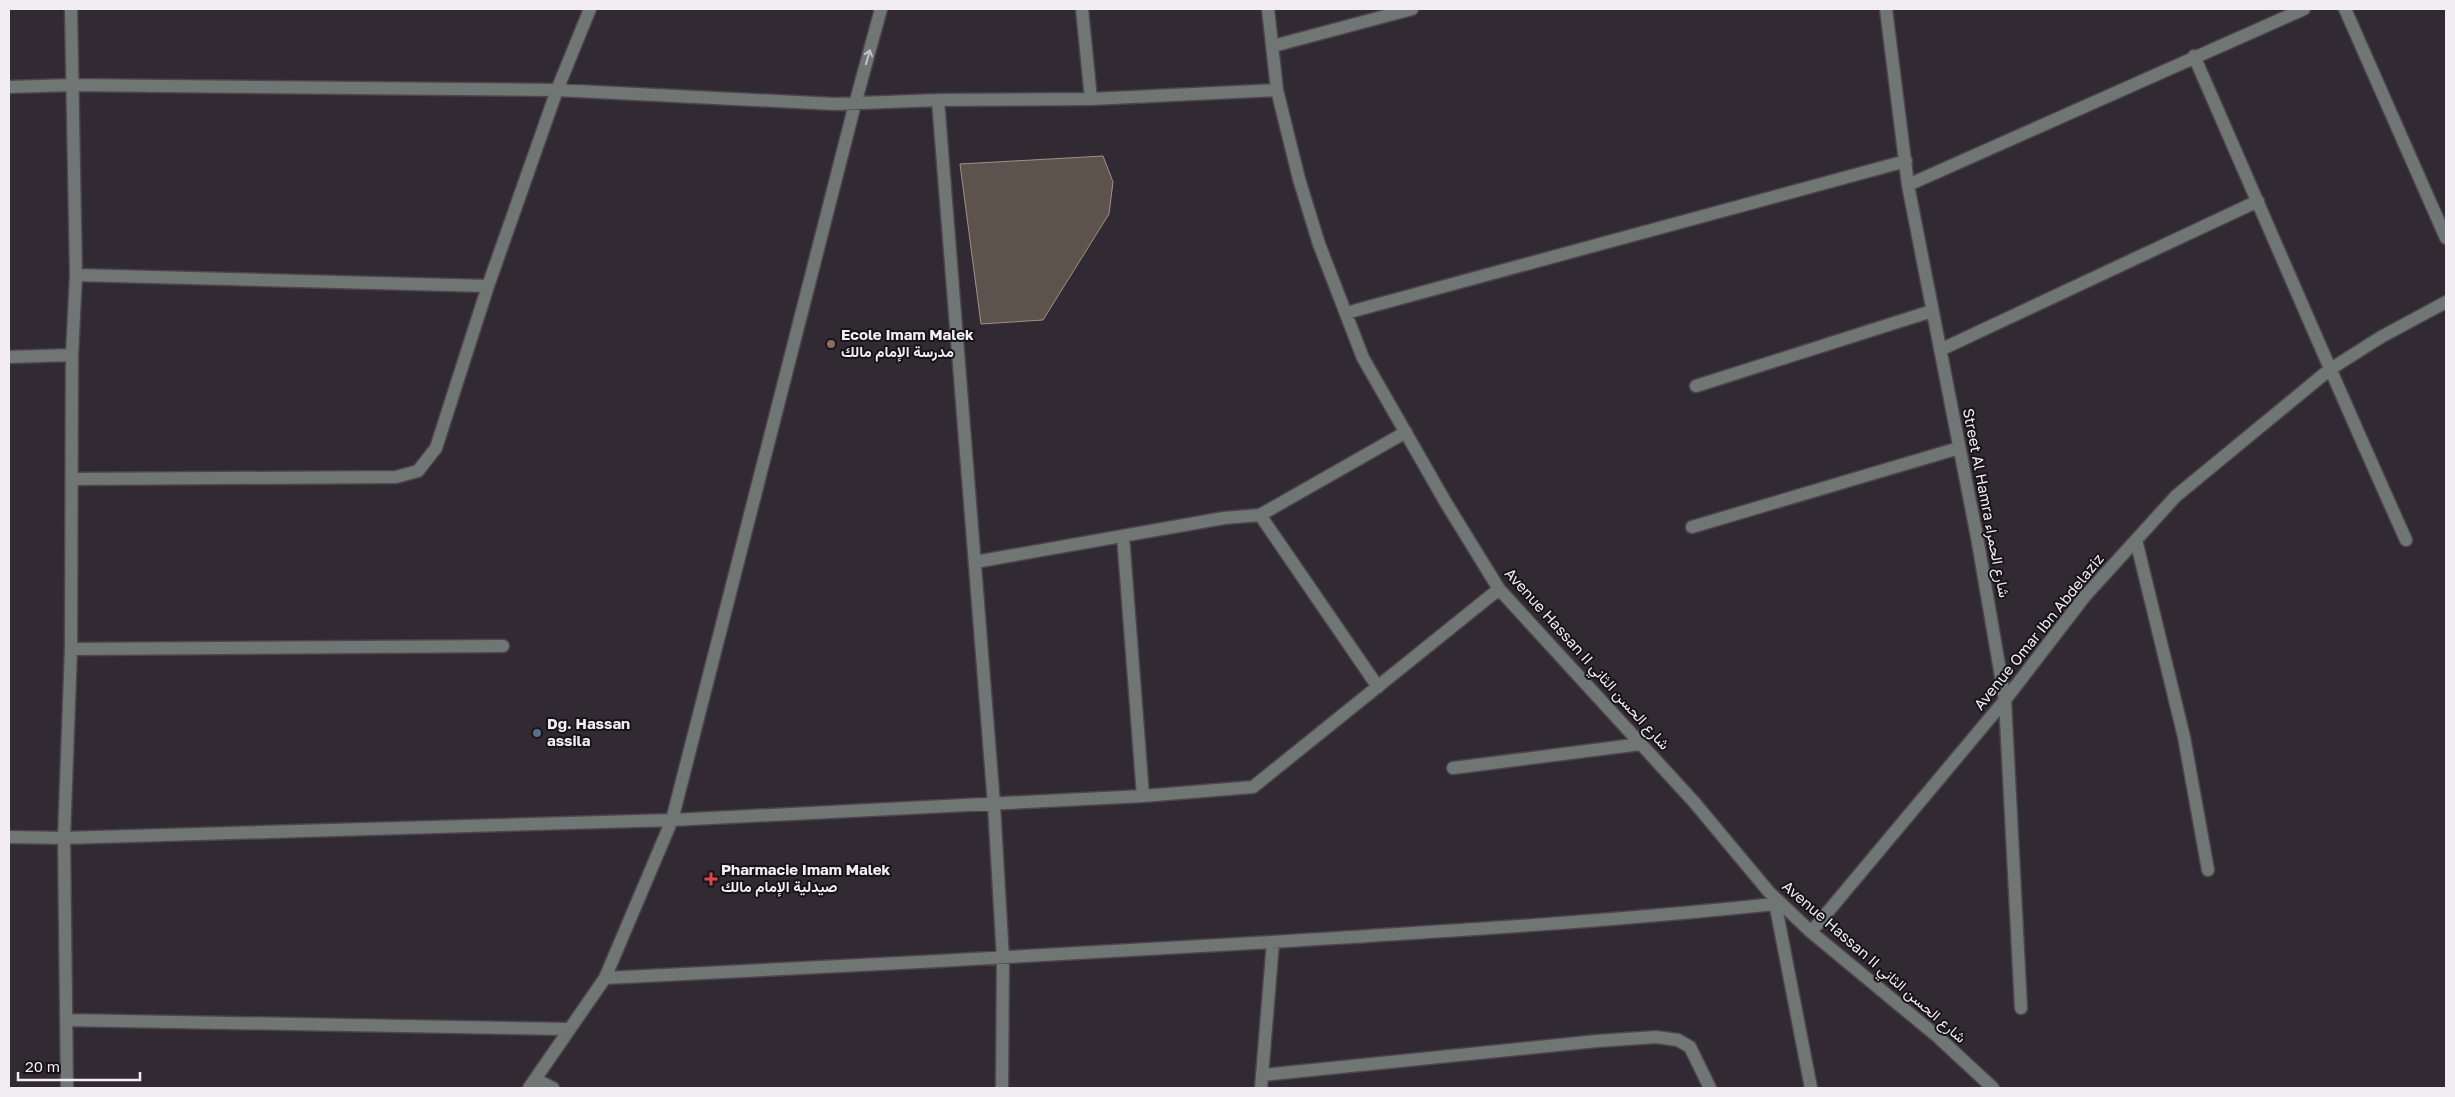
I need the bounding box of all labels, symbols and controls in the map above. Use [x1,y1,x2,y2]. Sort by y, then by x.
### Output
one-way arrow [864,49,873,65]
place label: Ecole Imam Malek مدرسة الإمام مالك [841,325,974,362]
marker: Ecole Imam Malek مدرسة الإمام مالك [825,338,837,350]
street label: Street Al Hamra شارع الحمراء [1957,407,2014,600]
street label: Avenue Omar Ibn Abdelaziz [1970,549,2107,713]
street label: Avenue Hassan II شارع الحسن الثاني [1498,564,1674,756]
place label: Dg. Hassan assila [547,714,630,749]
marker: Dg. Hassan assila [531,727,543,739]
place label: Pharmacie Imam Malek صيدلية الإمام مالك [721,860,890,897]
marker: Pharmacie Imam Malek صيدلية الإمام مالك [705,873,717,885]
street label: Avenue Hassan II شارع الحسن الثاني [1776,876,1970,1050]
scale bar [18,1050,140,1082]
text: 20 m [25,1057,60,1075]

